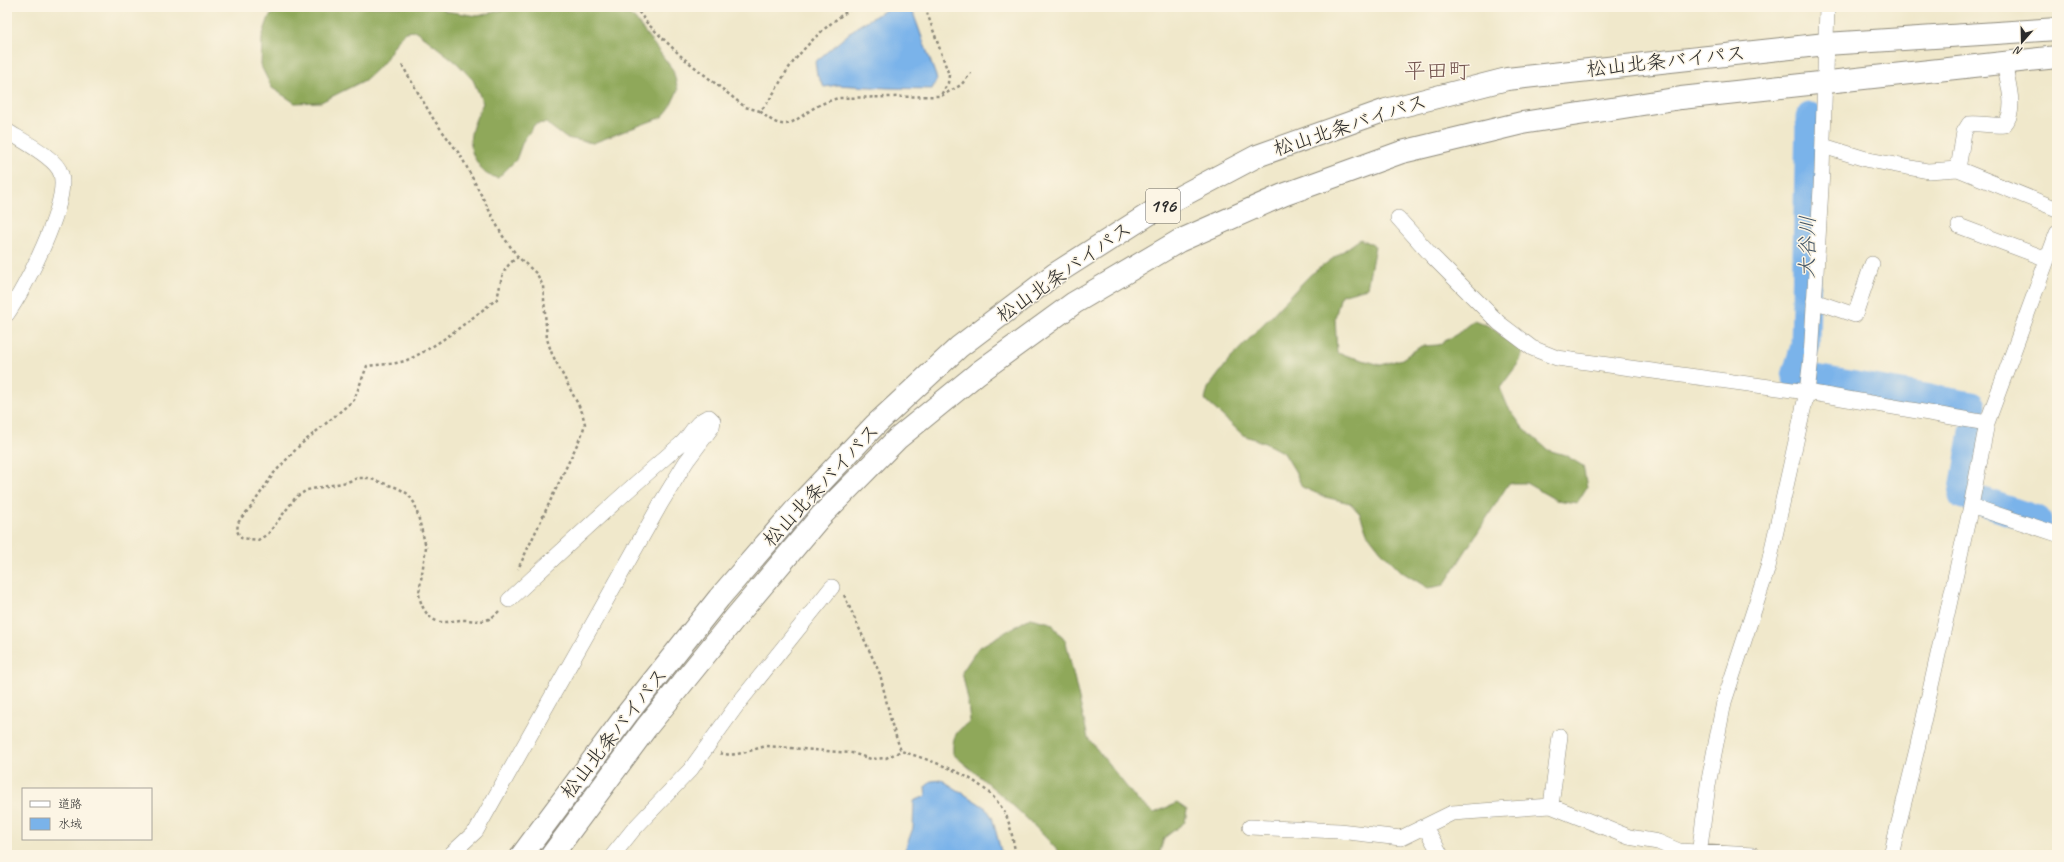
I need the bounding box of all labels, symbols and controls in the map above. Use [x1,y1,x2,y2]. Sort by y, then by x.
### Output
north arrow [2002,22,2042,62]
street label: 松山北条バイパス [1585,40,1747,82]
text: N [2011,43,2024,59]
district label: 平田町 [1404,57,1470,85]
street label: 松山北条バイパス [1270,88,1430,162]
road number: 196 [1146,189,1180,223]
water label: 大谷川 [1793,215,1821,279]
street label: 松山北条バイパス [991,216,1137,328]
street label: 松山北条バイパス [757,418,885,552]
street label: 松山北条バイパス [555,662,673,804]
legend [22,788,152,840]
text: 道路 [58,796,82,812]
text: 水域 [58,816,82,832]

